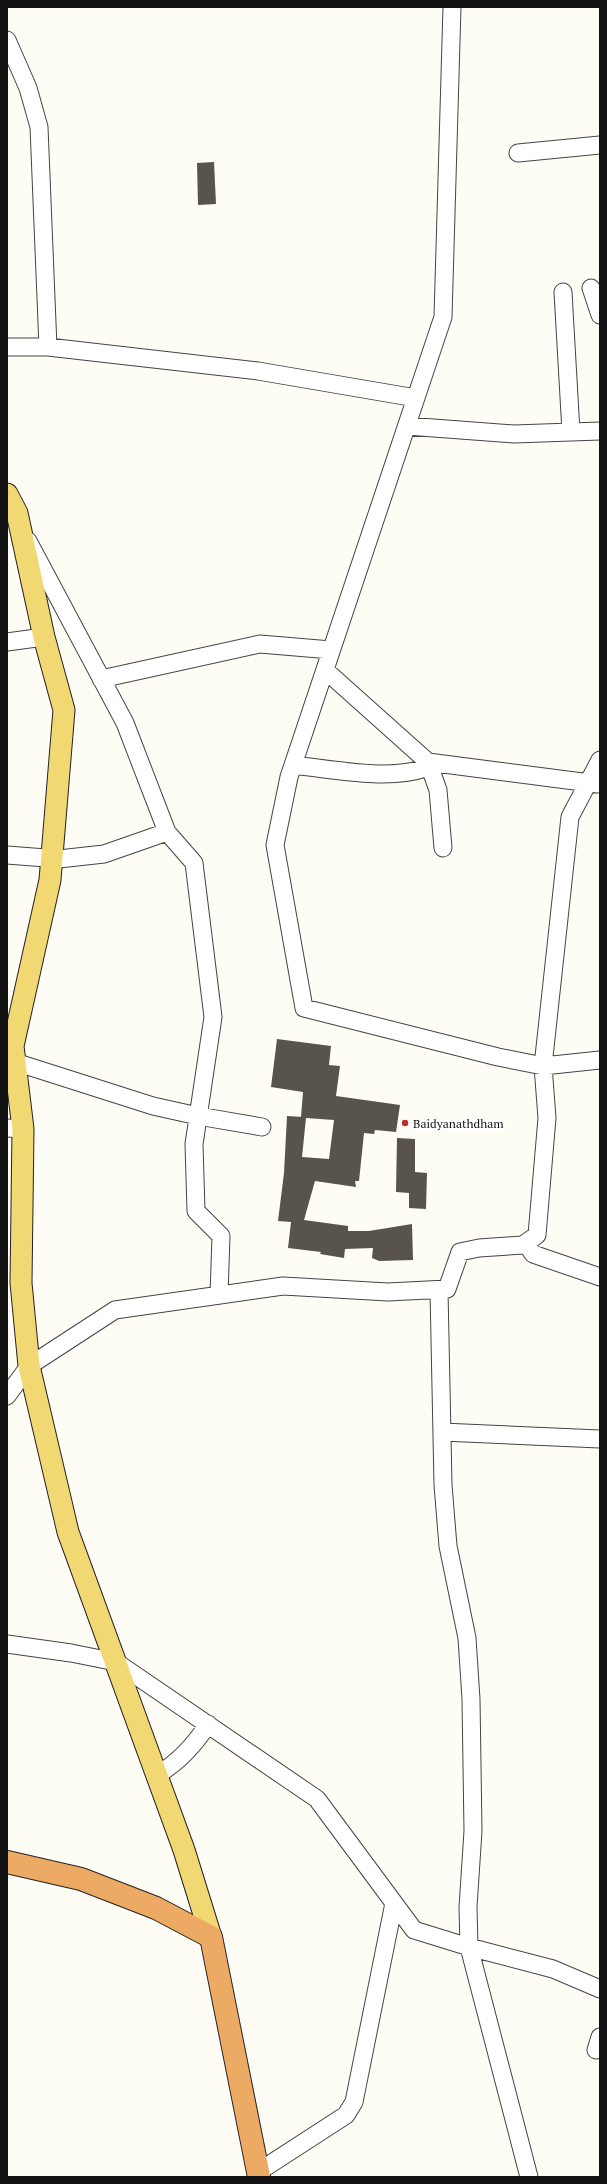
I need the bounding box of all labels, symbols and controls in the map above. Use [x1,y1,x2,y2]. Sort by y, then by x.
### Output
place label: Baidyanathdham [413,1116,504,1131]
marker: Baidyanathdham [400,1118,410,1128]

